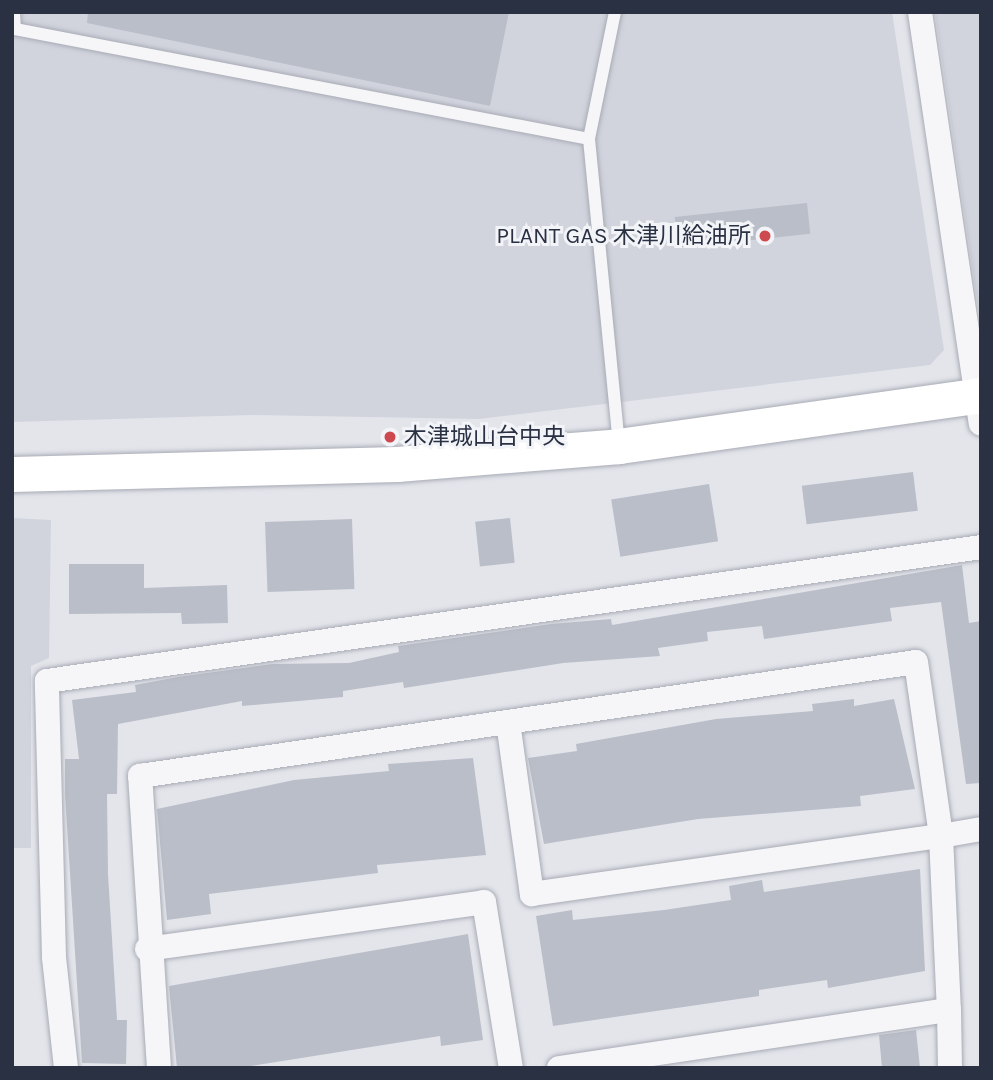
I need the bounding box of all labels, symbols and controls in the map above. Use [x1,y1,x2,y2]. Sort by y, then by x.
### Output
place label: PLANT GAS 木津川給油所 [496,222,751,250]
marker: PLANT GAS 木津川給油所 [757,228,773,244]
place label: 木津城山台中央 [404,423,565,451]
marker: 木津城山台中央 [382,429,398,445]

